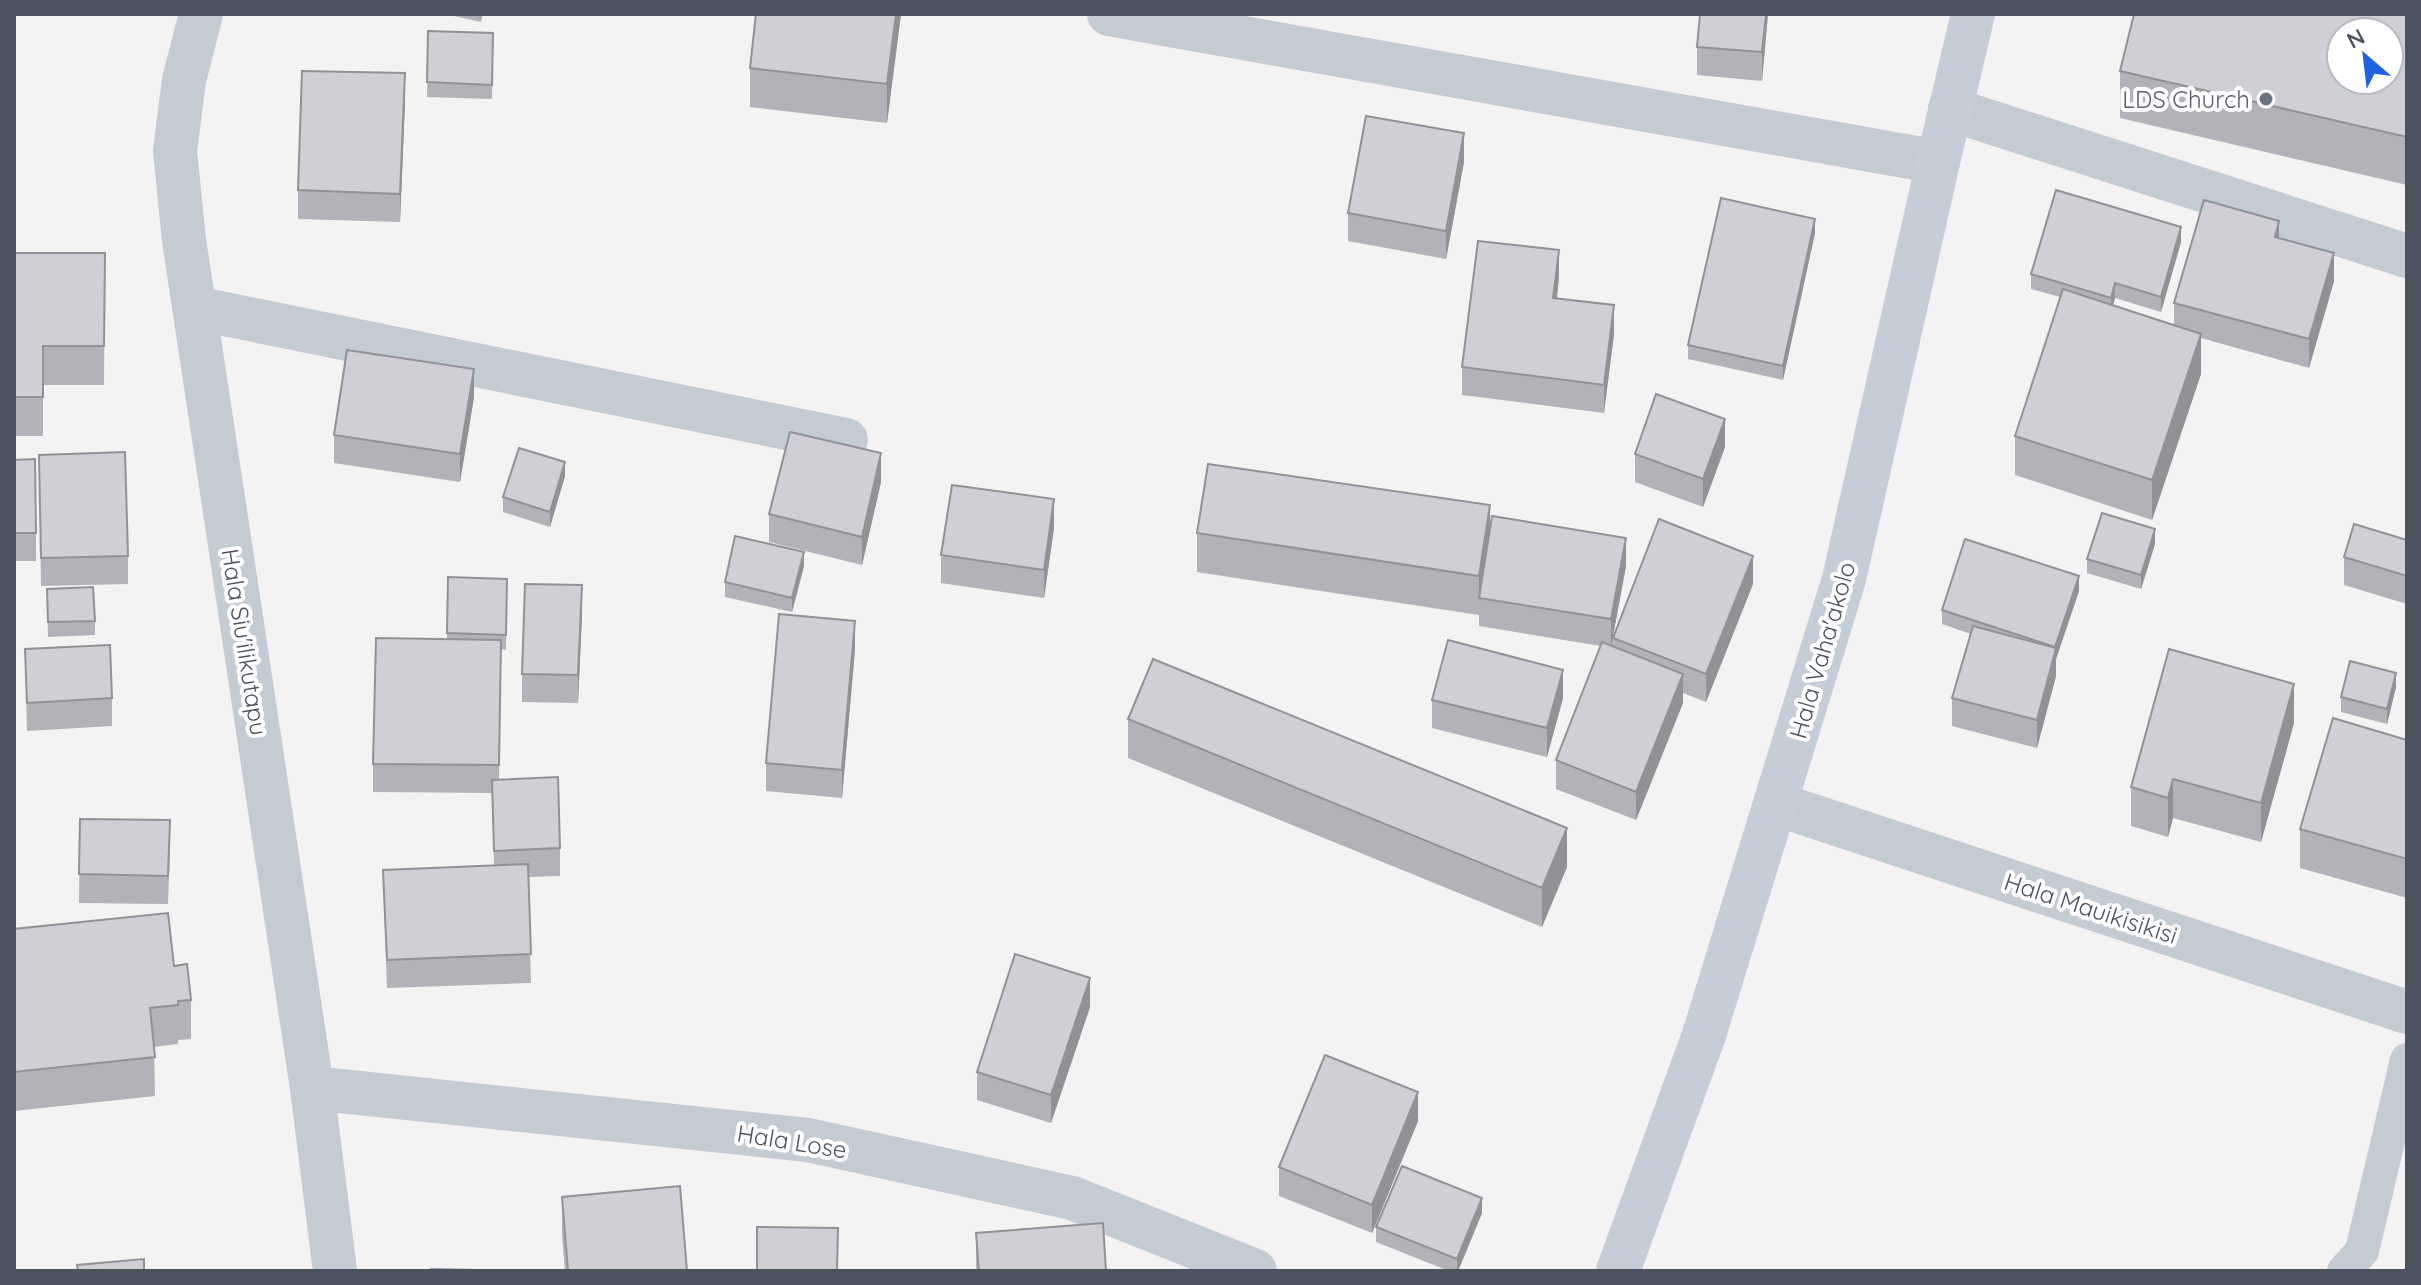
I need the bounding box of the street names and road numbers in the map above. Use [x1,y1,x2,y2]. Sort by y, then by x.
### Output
street label: Hala Siu'ilikutapu [215,547,275,737]
street label: Hala Vaha'akolo [1782,558,1862,742]
street label: Hala Mauikisikisi [2001,866,2181,950]
street label: Hala Lose [735,1118,849,1164]

